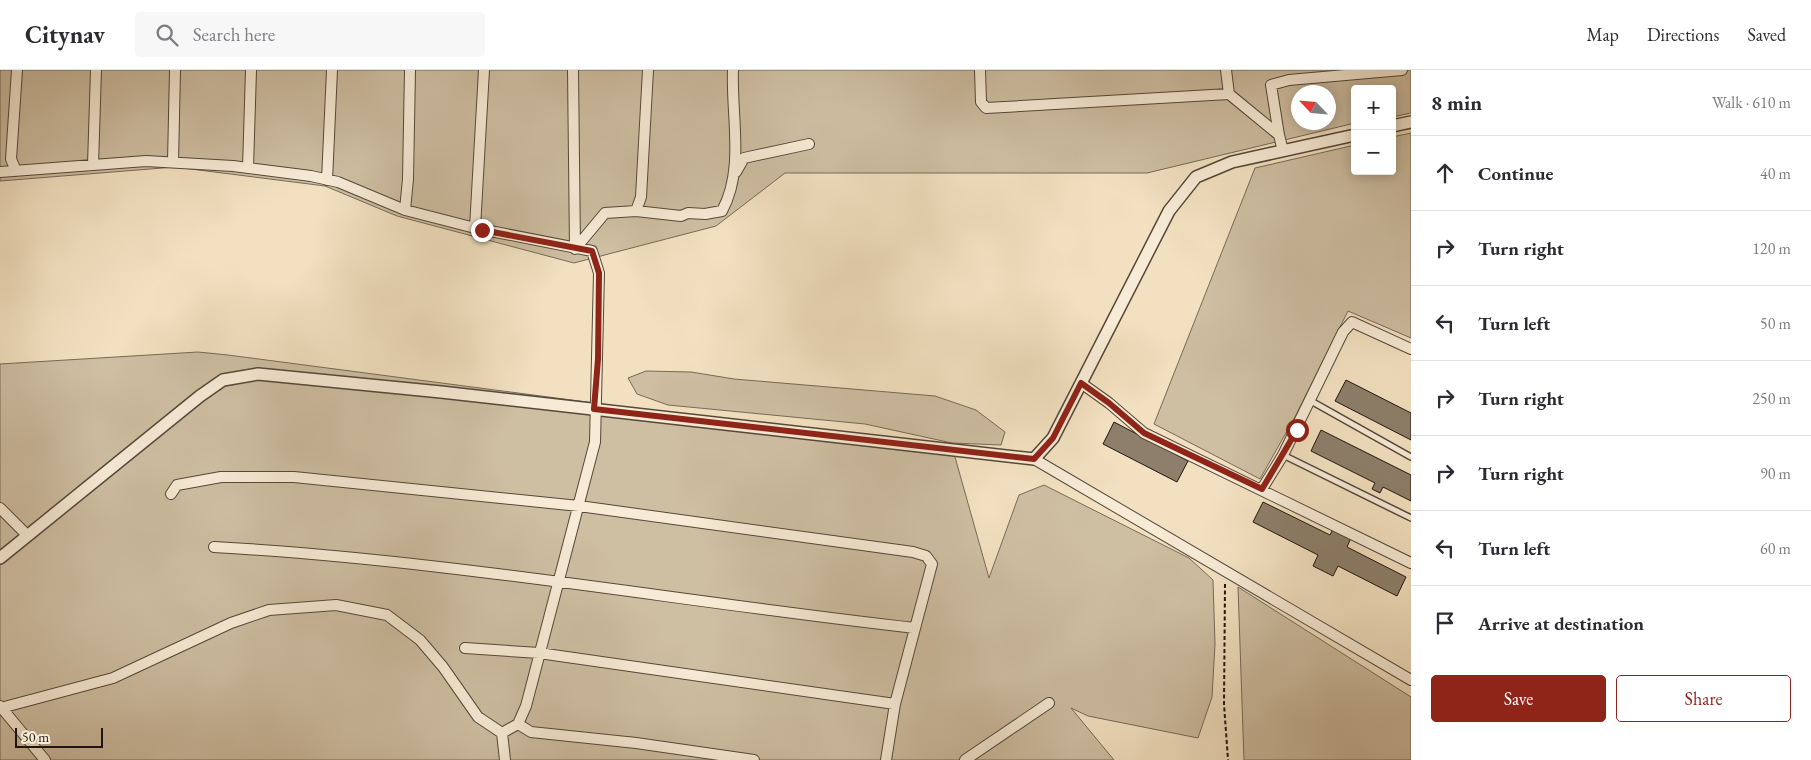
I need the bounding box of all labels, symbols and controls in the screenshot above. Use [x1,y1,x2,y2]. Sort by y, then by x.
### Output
search box [135,12,485,57]
text: Citynav [25,19,105,50]
icon: search [153,21,181,49]
text: Search here [193,22,275,47]
text: Map [1587,23,1619,46]
text: Directions [1647,23,1719,46]
text: Saved [1747,23,1786,46]
north arrow [1291,85,1336,130]
map controls [1351,85,1396,175]
button: + [1351,85,1396,130]
text: 8 min [1431,89,1482,116]
text: Walk · 610 m [1712,92,1791,113]
button: − [1351,130,1396,175]
icon: ahead [1431,159,1459,187]
text: Continue [1478,161,1553,186]
text: 40 m [1760,163,1791,184]
route end [471,219,494,242]
icon: right [1431,234,1459,262]
text: Turn right [1478,236,1564,261]
text: 120 m [1752,238,1791,259]
icon: left [1431,309,1459,337]
text: Turn left [1478,311,1550,336]
text: 50 m [1760,313,1791,334]
icon: right [1431,384,1459,412]
text: Turn right [1478,386,1564,411]
text: 250 m [1752,388,1791,409]
route start [1286,419,1309,442]
icon: right [1431,459,1459,487]
text: Turn right [1478,461,1564,486]
text: 90 m [1760,463,1791,484]
icon: left [1431,534,1459,562]
text: Turn left [1478,536,1550,561]
text: 60 m [1760,538,1791,559]
icon: arrive [1431,609,1459,637]
text: Arrive at destination [1478,611,1644,636]
button: Save [1431,675,1606,722]
button: Share [1616,675,1791,722]
scale bar [15,725,102,748]
text: 50 m [22,728,49,746]

